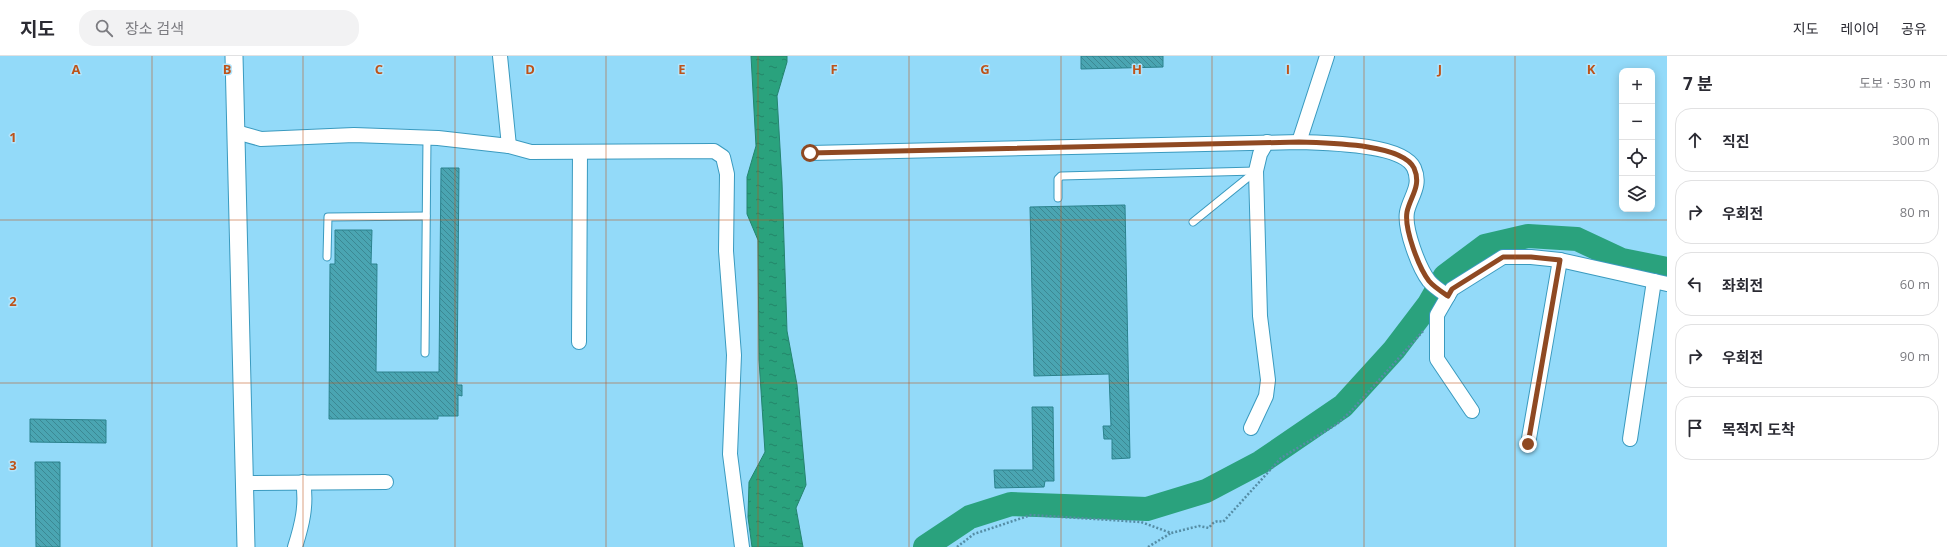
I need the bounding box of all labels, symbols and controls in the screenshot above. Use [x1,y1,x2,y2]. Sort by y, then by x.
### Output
search box [79,10,359,46]
text: 지도 [20,16,55,42]
icon: search [93,17,115,39]
text: 장소 검색 [125,18,184,38]
text: 지도 [1793,19,1819,38]
text: 레이어 [1841,19,1879,38]
text: 공유 [1901,19,1927,38]
text: A [72,60,81,78]
text: B [223,60,232,78]
text: C [375,60,383,78]
text: D [525,60,535,78]
text: E [678,60,686,78]
text: F [830,60,838,78]
text: G [980,60,990,78]
text: H [1132,60,1142,78]
text: I [1286,60,1290,78]
text: J [1437,60,1442,78]
text: K [1587,60,1596,78]
map controls [1619,68,1655,212]
button: + [1619,68,1655,104]
text: 7 분 [1683,72,1713,95]
text: 도보 · 530 m [1859,74,1931,92]
button: − [1619,104,1655,140]
text: 1 [9,128,17,146]
icon: ahead [1684,129,1706,151]
text: 직진 [1722,131,1750,151]
text: 300 m [1892,131,1930,149]
button: locate [1619,140,1655,176]
route start [801,144,819,162]
button: layers [1619,176,1655,212]
icon: right [1684,201,1706,223]
text: 우회전 [1722,203,1763,223]
text: 80 m [1900,203,1930,221]
icon: left [1684,273,1706,295]
text: 좌회전 [1722,275,1763,295]
text: 60 m [1900,275,1930,293]
text: 2 [9,292,17,310]
icon: right [1684,345,1706,367]
text: 우회전 [1722,347,1763,367]
text: 90 m [1900,347,1930,365]
icon: arrive [1684,417,1706,439]
text: 목적지 도착 [1722,419,1795,439]
route end [1519,435,1537,453]
text: 3 [9,456,17,474]

